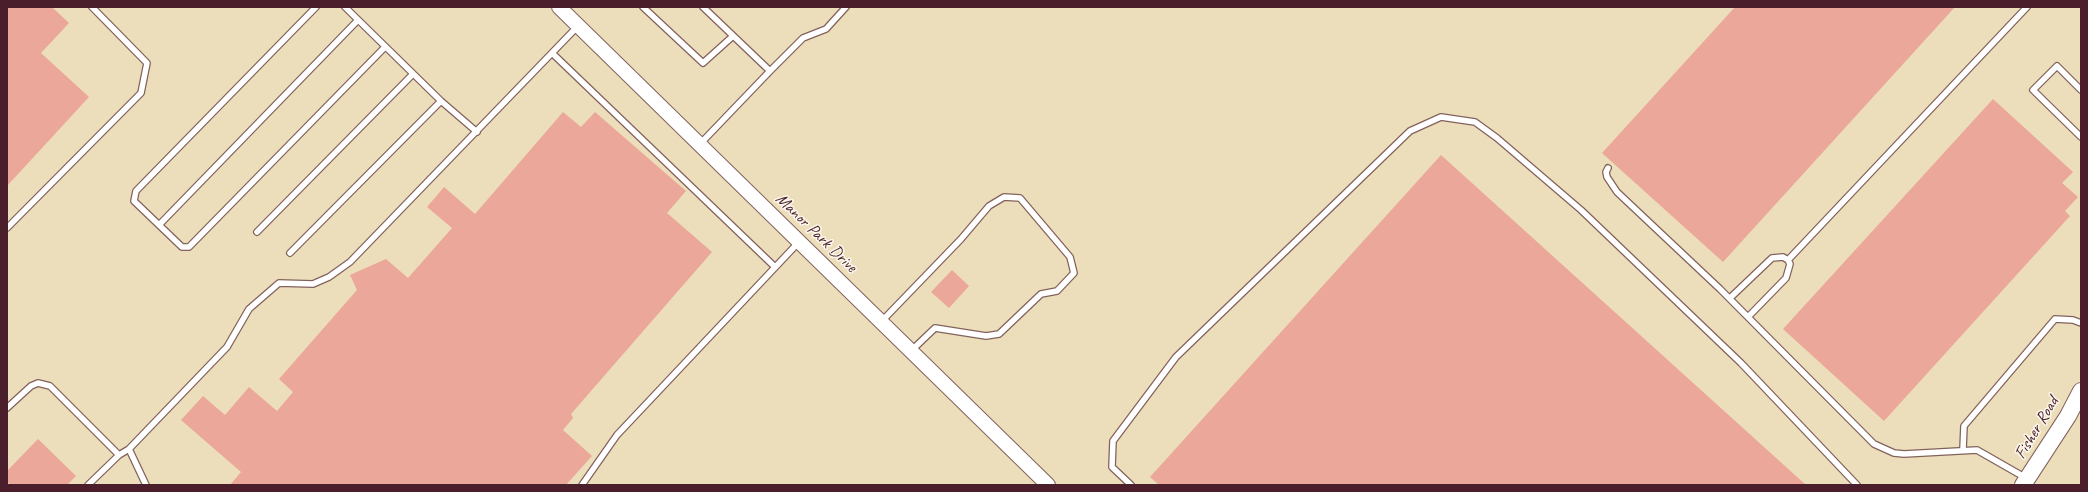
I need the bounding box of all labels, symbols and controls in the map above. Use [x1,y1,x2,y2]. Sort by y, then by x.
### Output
street label: Manor Park Drive [771,189,861,277]
street label: Fisher Road [2011,393,2063,463]

